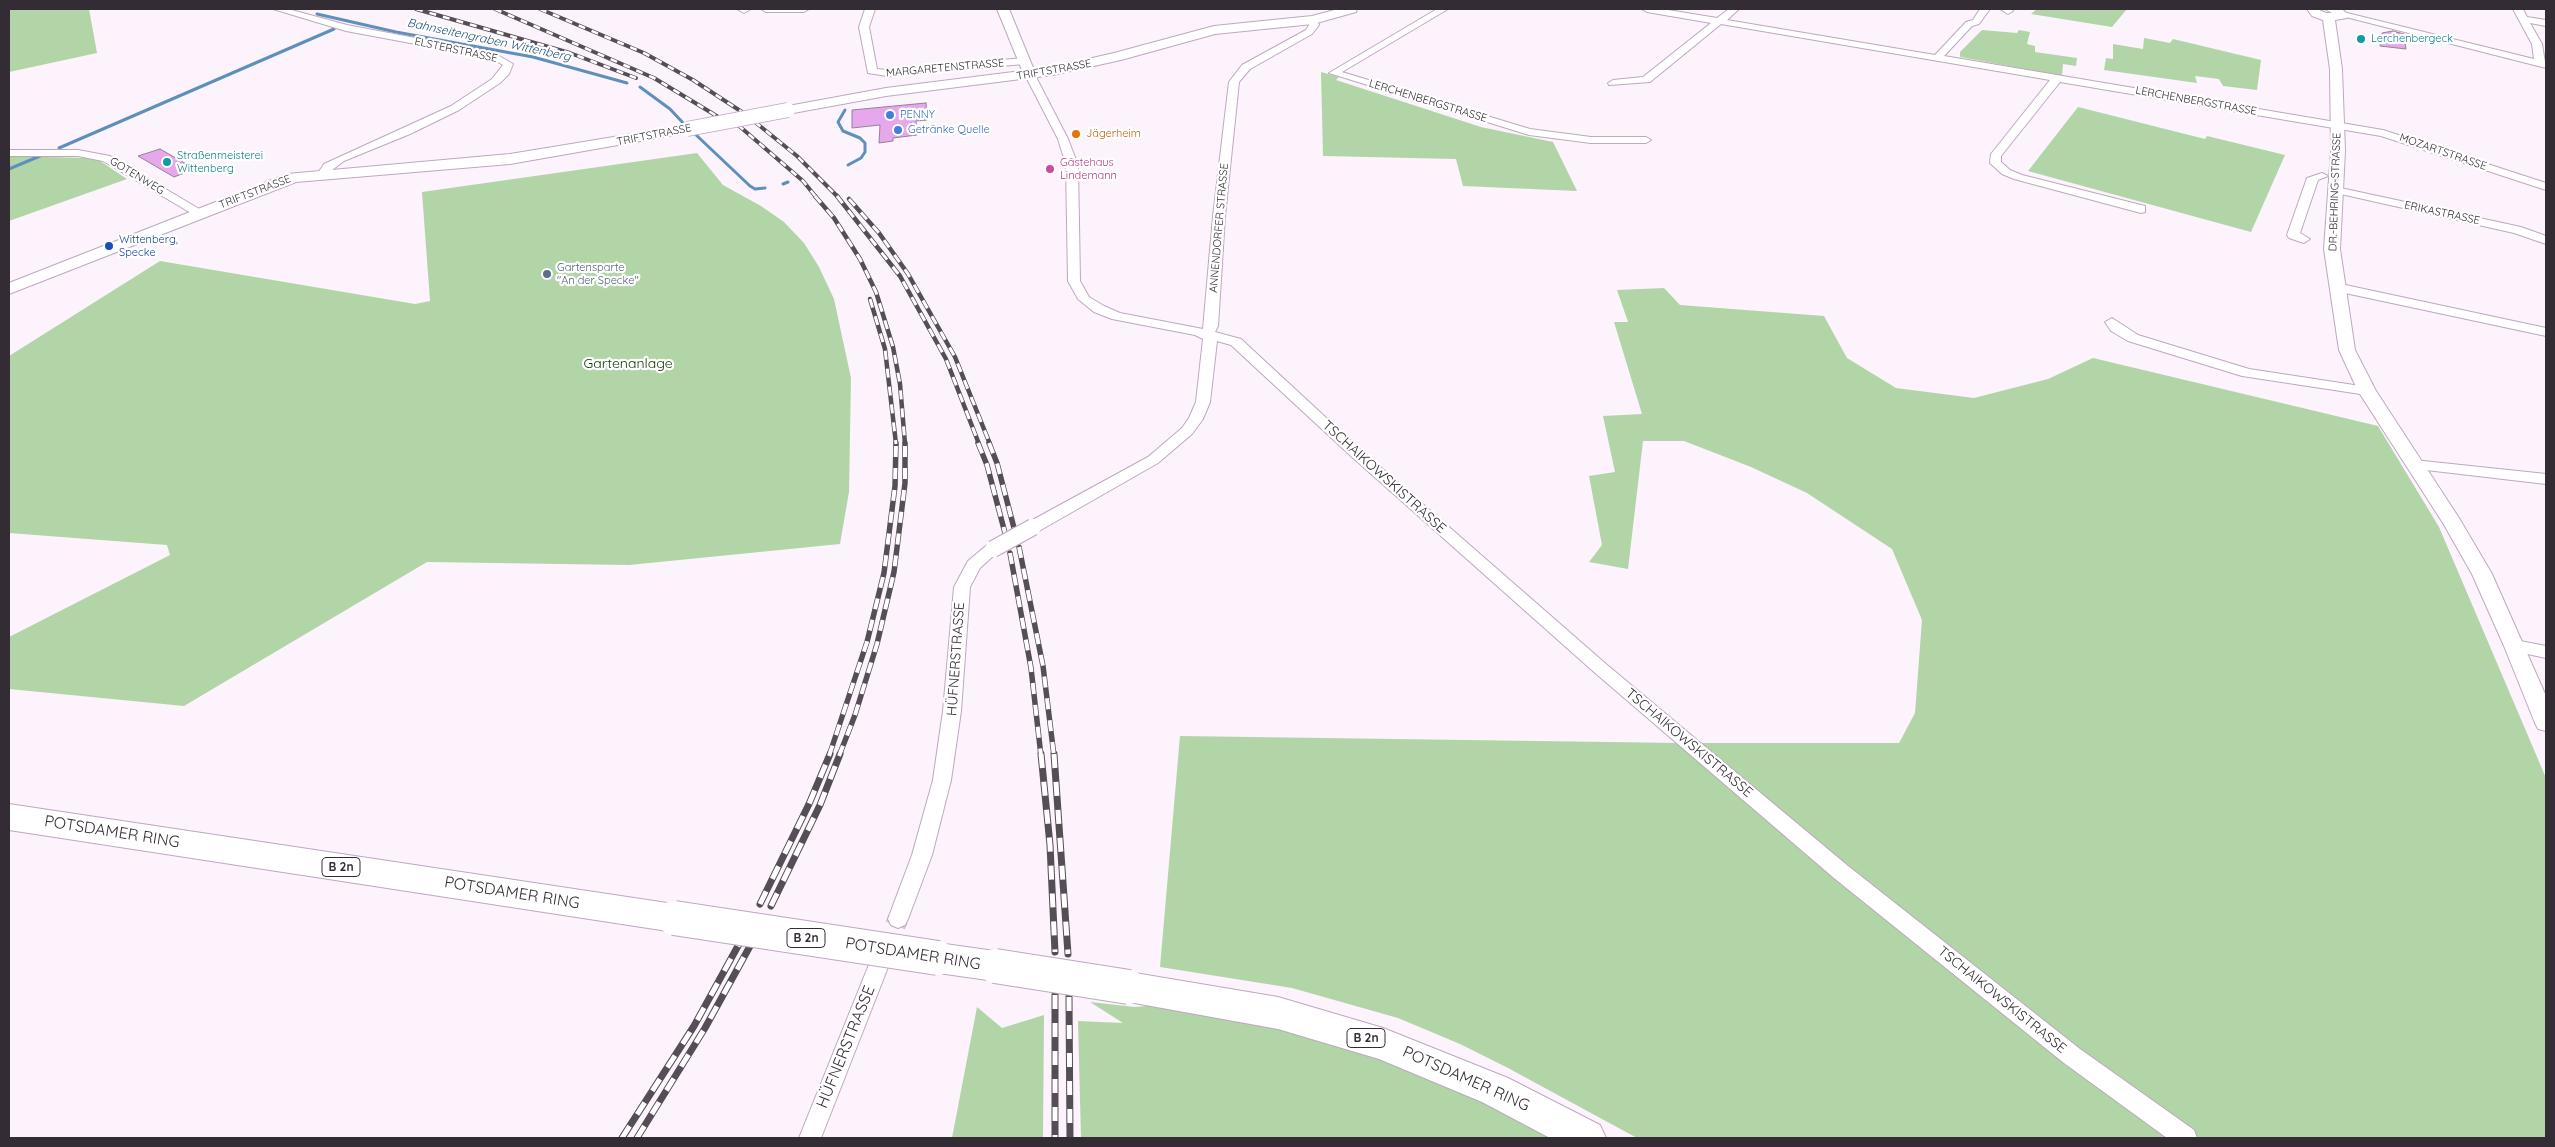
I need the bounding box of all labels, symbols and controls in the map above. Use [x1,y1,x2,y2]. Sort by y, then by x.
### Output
water label: Bahnseitengraben Wittenberg [406,16,572,64]
place label: Lerchenbergeck [2371,32,2453,46]
marker: Lerchenbergeck [2355,33,2367,45]
street label: ELSTERSTRASSE [413,35,499,65]
street label: MARGARETENSTRASSE [885,56,1005,80]
street label: TRIFTSTRASSE [1016,57,1092,83]
street label: LERCHENBERGSTRASSE [1367,77,1489,125]
street label: LERCHENBERGSTRASSE [2134,84,2258,118]
place label: PENNY [900,108,935,122]
marker: PENNY [884,109,896,121]
street label: TRIFTSTRASSE [616,121,692,149]
place label: Getränke Quelle [908,123,990,137]
marker: Getränke Quelle [892,124,904,136]
place label: Jägerheim [1086,127,1141,141]
marker: Jägerheim [1070,128,1082,140]
street label: MOZARTSTRASSE [2398,131,2488,173]
street label: DR.-BEHRING-STRASSE [2326,132,2344,252]
place label: Straßenmeisterei Wittenberg [177,149,263,175]
street label: GOTENWEG [107,155,167,197]
marker: Straßenmeisterei Wittenberg [161,156,173,168]
place label: Gästehaus Lindemann [1060,156,1117,182]
marker: Gästehaus Lindemann [1044,163,1056,175]
street label: ANNENDORFER STRASSE [1207,163,1231,293]
street label: TRIFTSTRASSE [217,172,293,212]
street label: ERIKASTRASSE [2403,199,2481,227]
place label: Wittenberg, Specke [119,233,178,259]
marker: Wittenberg, Specke [103,240,115,252]
place label: Gartensparte "An der Specke" [557,261,639,287]
marker: Gartensparte "An der Specke" [541,268,553,280]
park label: Gartenanlage [583,356,673,372]
street label: TSCHAIKOWSKISTRASSE [1319,417,1449,537]
street label: HÜFNERSTRASSE [944,602,968,716]
street label: TSCHAIKOWSKISTRASSE [1622,685,1756,801]
street label: POTSDAMER RING [43,812,181,852]
road number: B 2n [322,858,360,876]
street label: POTSDAMER RING [443,873,581,913]
road number: B 2n [787,928,825,948]
street label: POTSDAMER RING [844,934,982,974]
street label: TSCHAIKOWSKISTRASSE [1934,943,2070,1057]
street label: HÜFNERSTRASSE [813,983,879,1111]
road number: B 2n [1347,1028,1385,1048]
street label: POTSDAMER RING [1400,1042,1532,1116]

